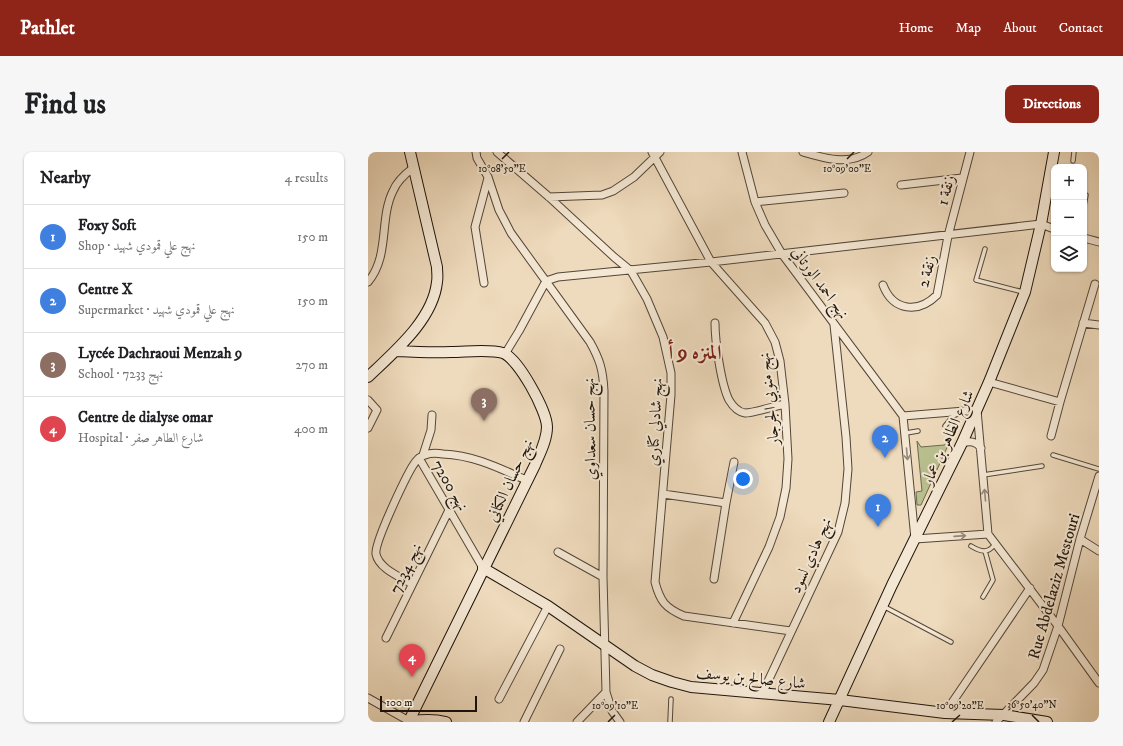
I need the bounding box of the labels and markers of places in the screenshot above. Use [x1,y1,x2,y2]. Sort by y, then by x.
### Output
pin: 3 [471,388,497,421]
pin: 2 [872,425,898,458]
pin: 1 [865,494,891,527]
pin: 4 [399,644,425,677]

